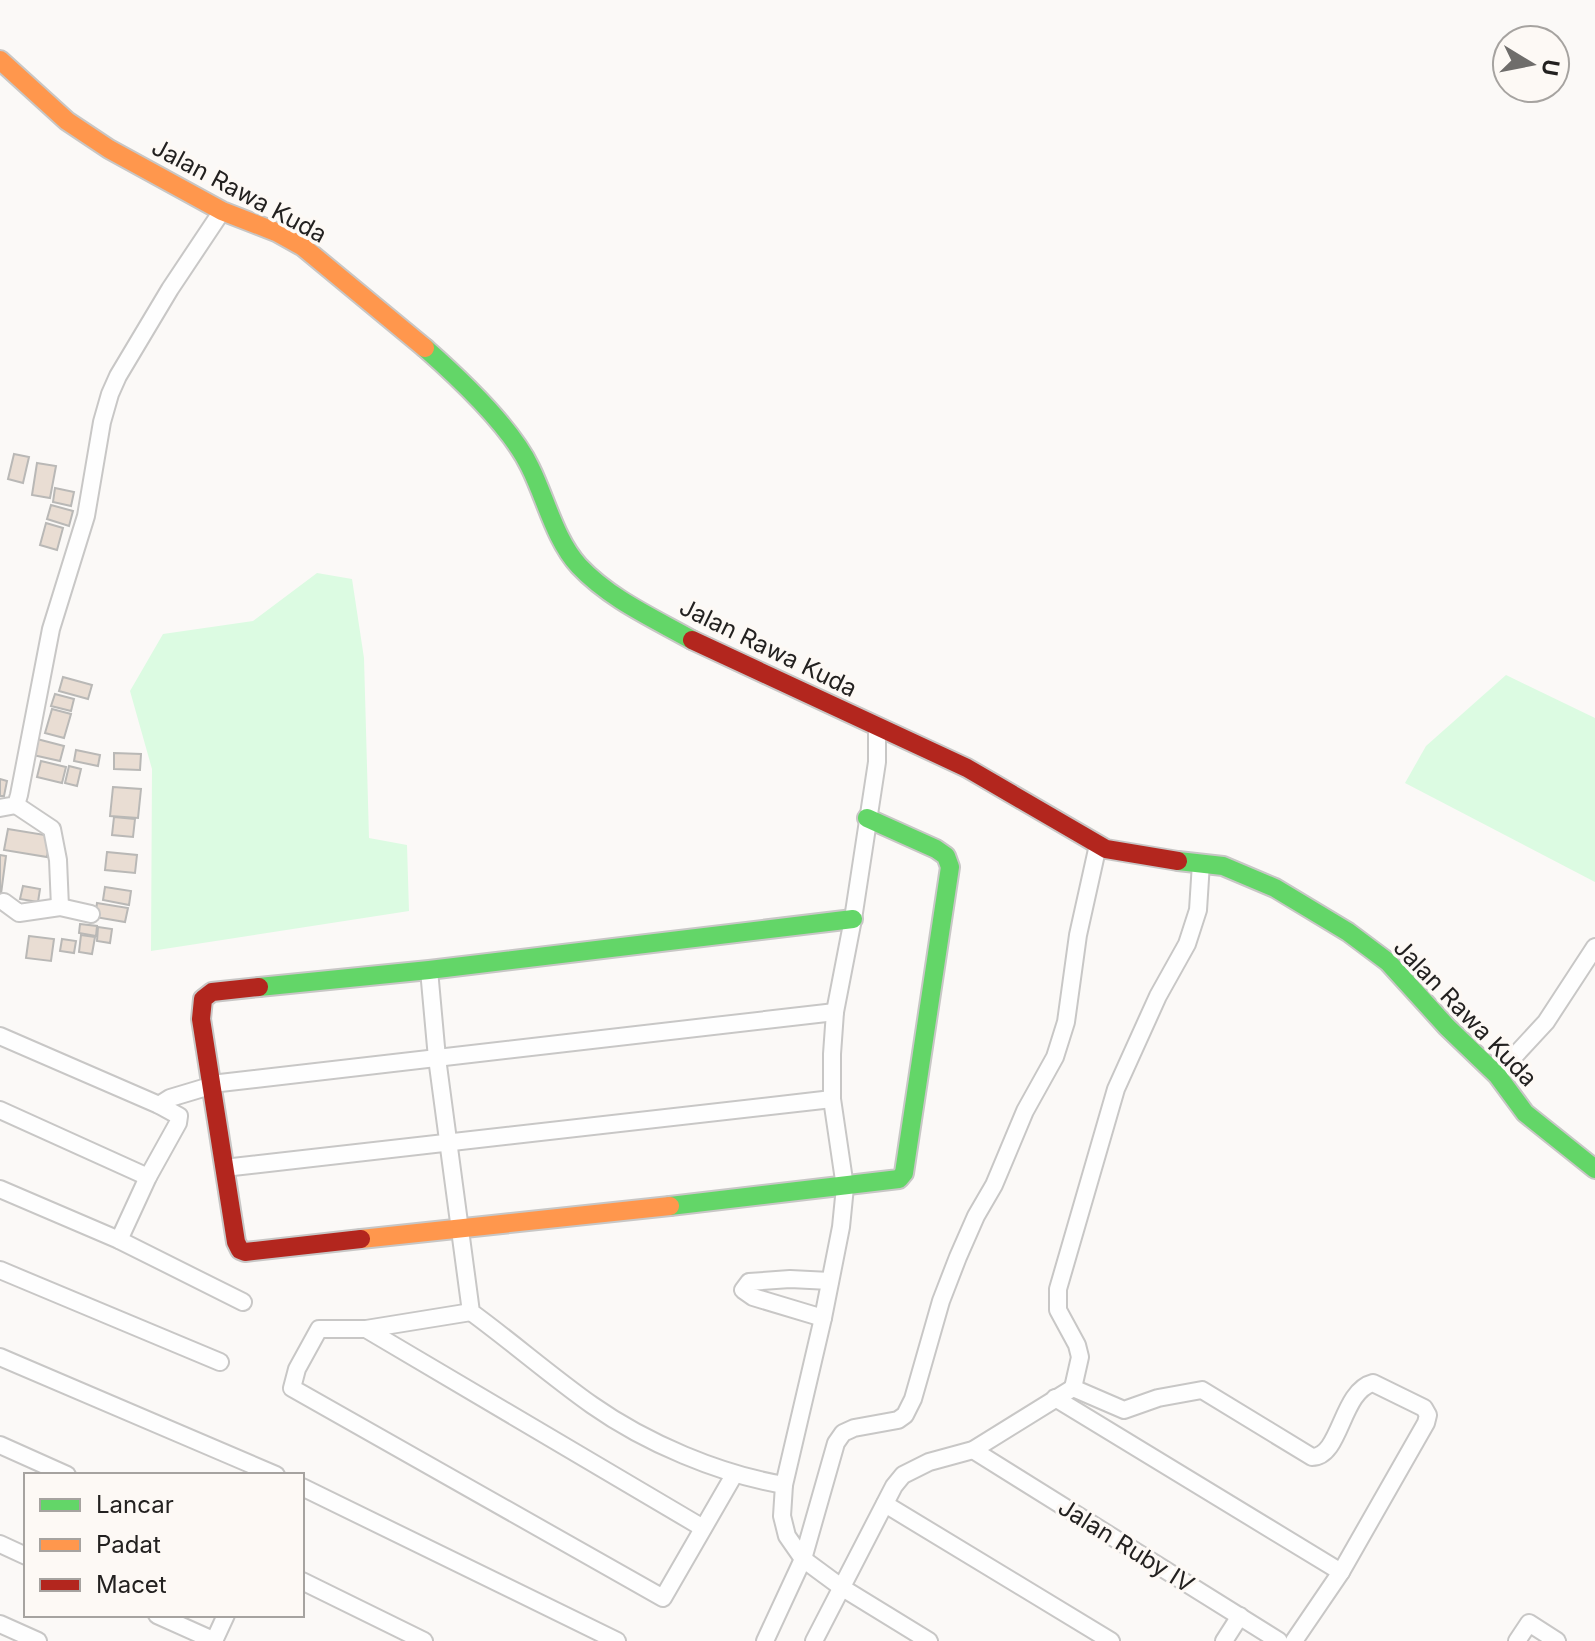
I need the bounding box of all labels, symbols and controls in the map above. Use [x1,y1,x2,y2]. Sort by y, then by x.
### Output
north arrow [1491,24,1571,104]
text: U [1536,57,1565,78]
street label: Jalan Rawa Kuda [147,132,332,249]
street label: Jalan Rawa Kuda [675,592,862,703]
street label: Jalan Rawa Kuda [1388,933,1543,1092]
legend [24,1473,304,1617]
text: Lancar [96,1490,174,1519]
street label: Jalan Ruby IV [1053,1492,1199,1599]
text: Padat [96,1530,161,1559]
text: Macet [96,1570,167,1599]

